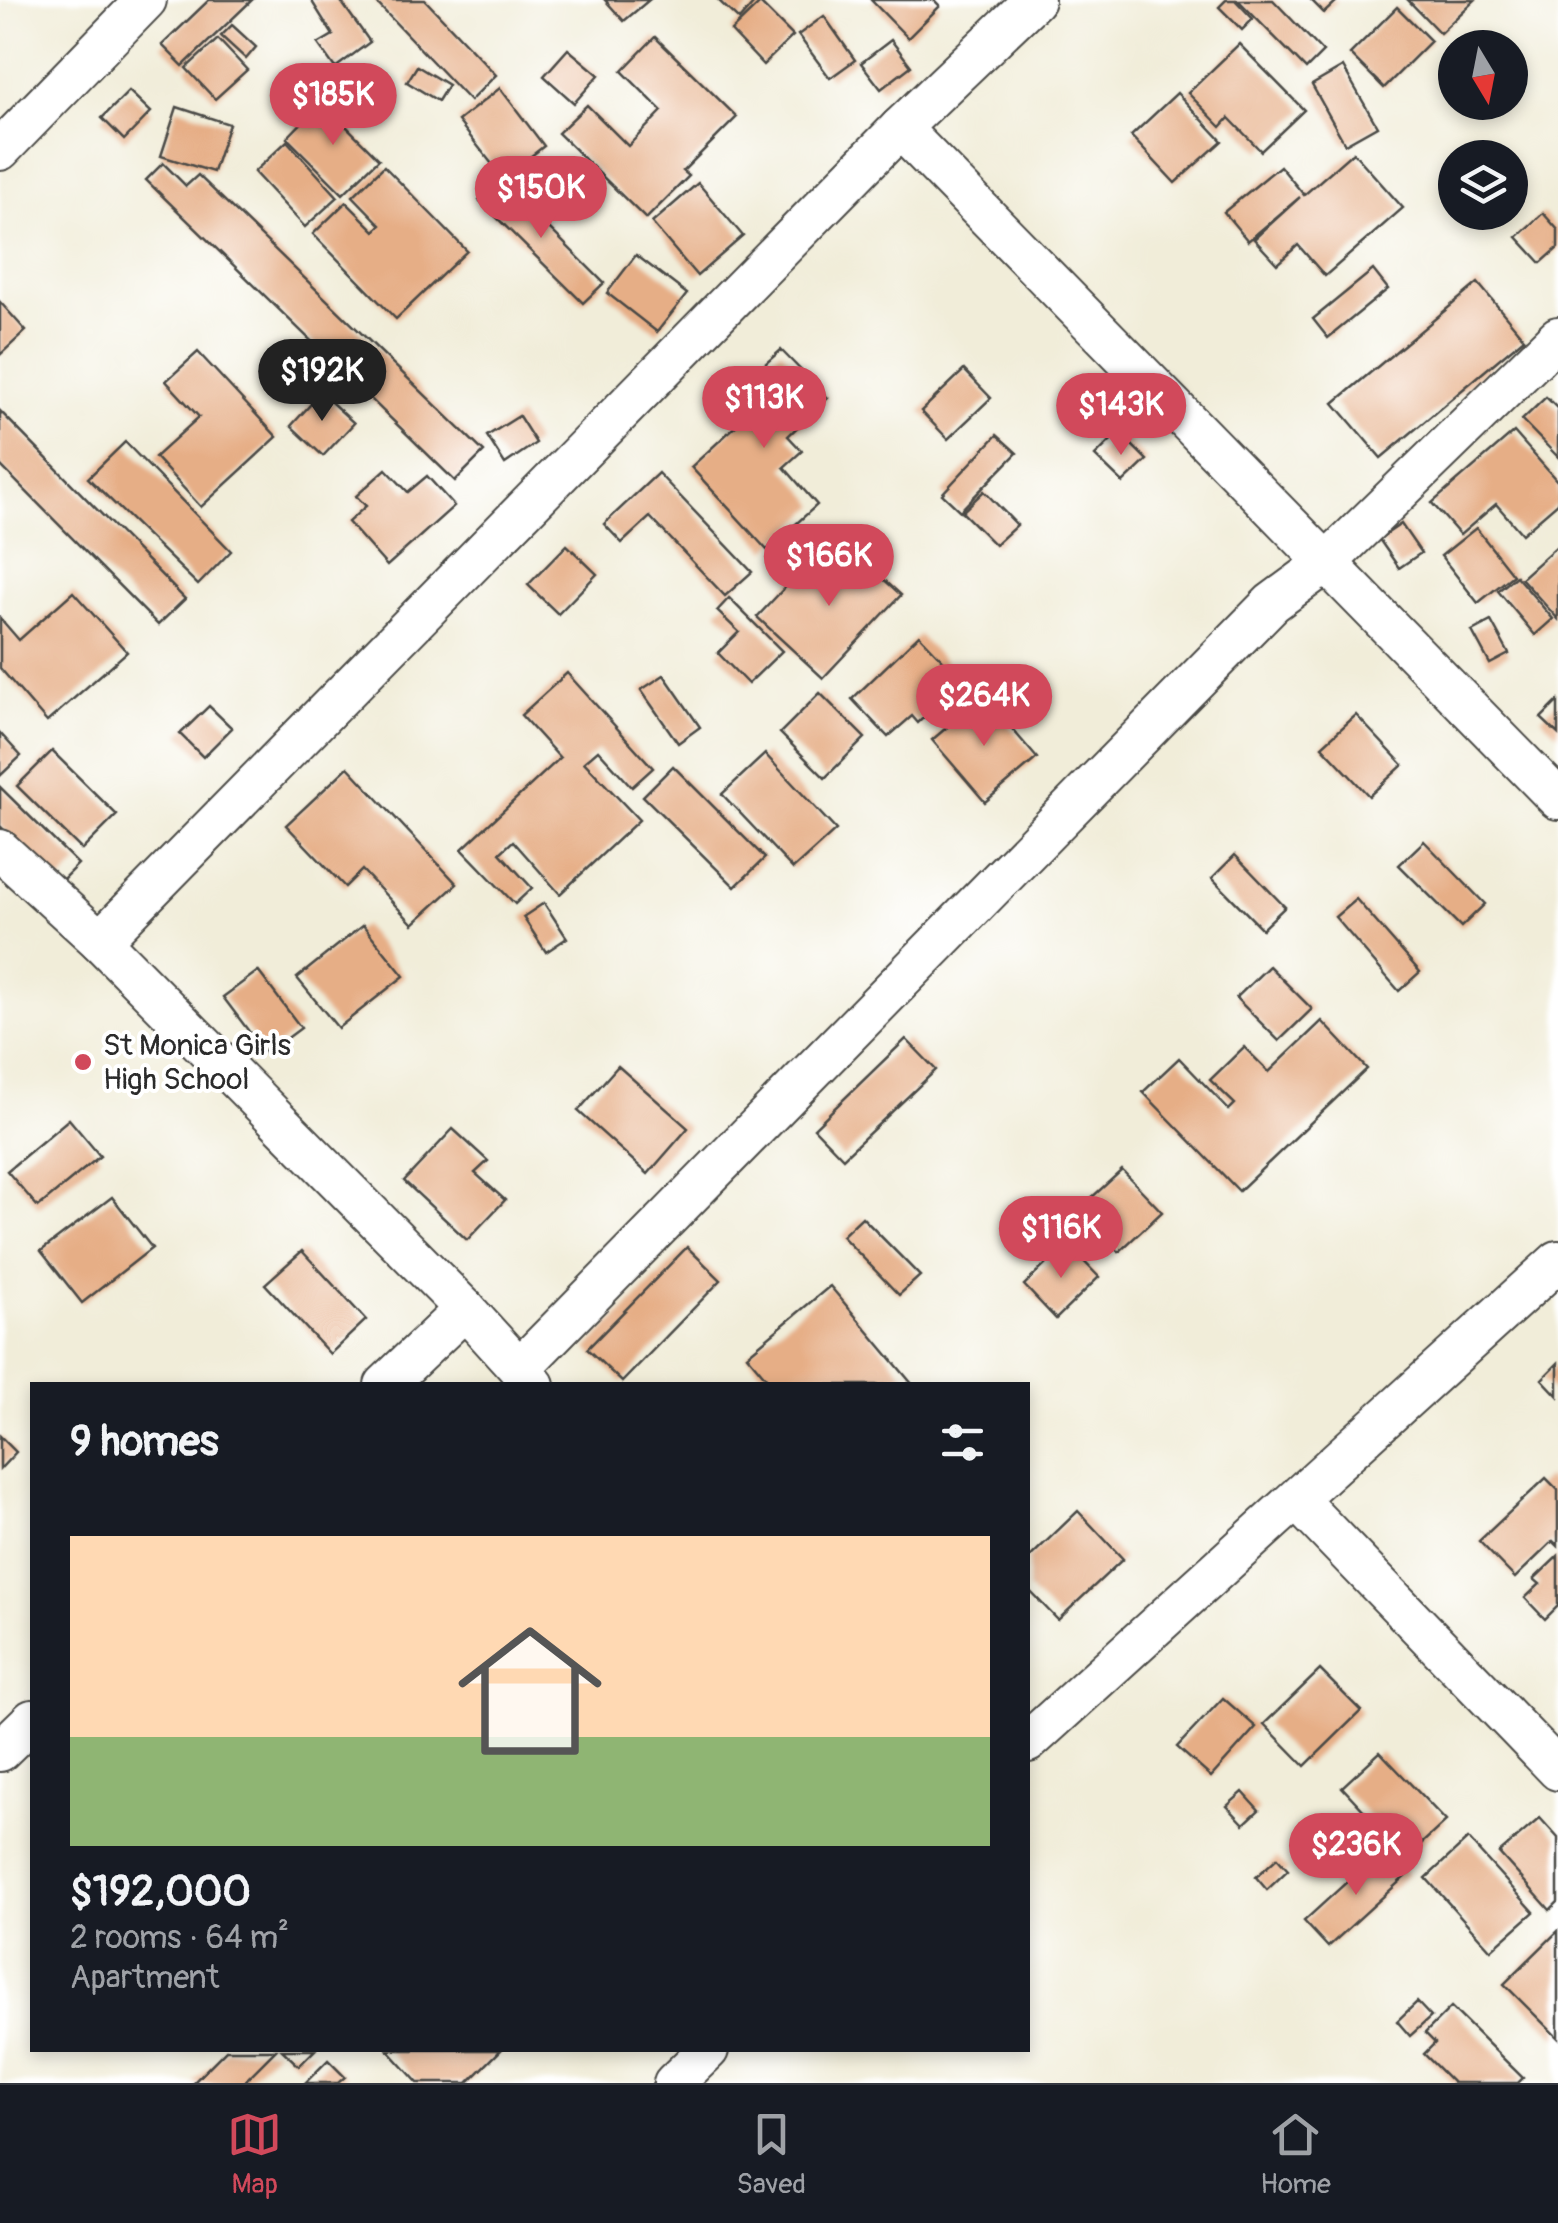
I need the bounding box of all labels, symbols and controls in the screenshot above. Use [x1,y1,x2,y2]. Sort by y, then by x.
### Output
north arrow [1438,30,1528,120]
map controls [1438,30,1528,230]
pin: $185K [263,63,403,148]
text: $185K [292,75,374,115]
button: layers [1438,140,1528,230]
pin: $150K [471,156,611,241]
text: $150K [497,168,585,208]
pin: $192K [252,339,392,424]
text: $192K [280,351,364,391]
pin: $113K [694,366,834,451]
pin: $143K [1051,373,1191,458]
text: $113K [724,378,804,418]
text: $143K [1078,385,1164,425]
pin: $166K [759,524,899,609]
text: $166K [786,536,872,576]
pin: $264K [914,664,1054,749]
text: $264K [938,676,1030,716]
place label: St Monica Girls High School [103,1027,291,1098]
marker: St Monica Girls High School [72,1051,94,1073]
pin: $116K [991,1196,1131,1281]
text: $116K [1021,1208,1101,1248]
icon: filters [935,1415,990,1470]
text: 9 homes [70,1416,219,1468]
icon: home [440,1601,620,1781]
pin: $236K [1286,1813,1426,1898]
text: $236K [1311,1825,1401,1865]
text: $192,000 [70,1866,251,1918]
text: 2 rooms · 64 m² [70,1918,289,1958]
text: Apartment [70,1958,219,1998]
tab: Map [227,2107,282,2202]
tab: Saved [736,2107,806,2202]
tab: Home [1260,2107,1331,2202]

